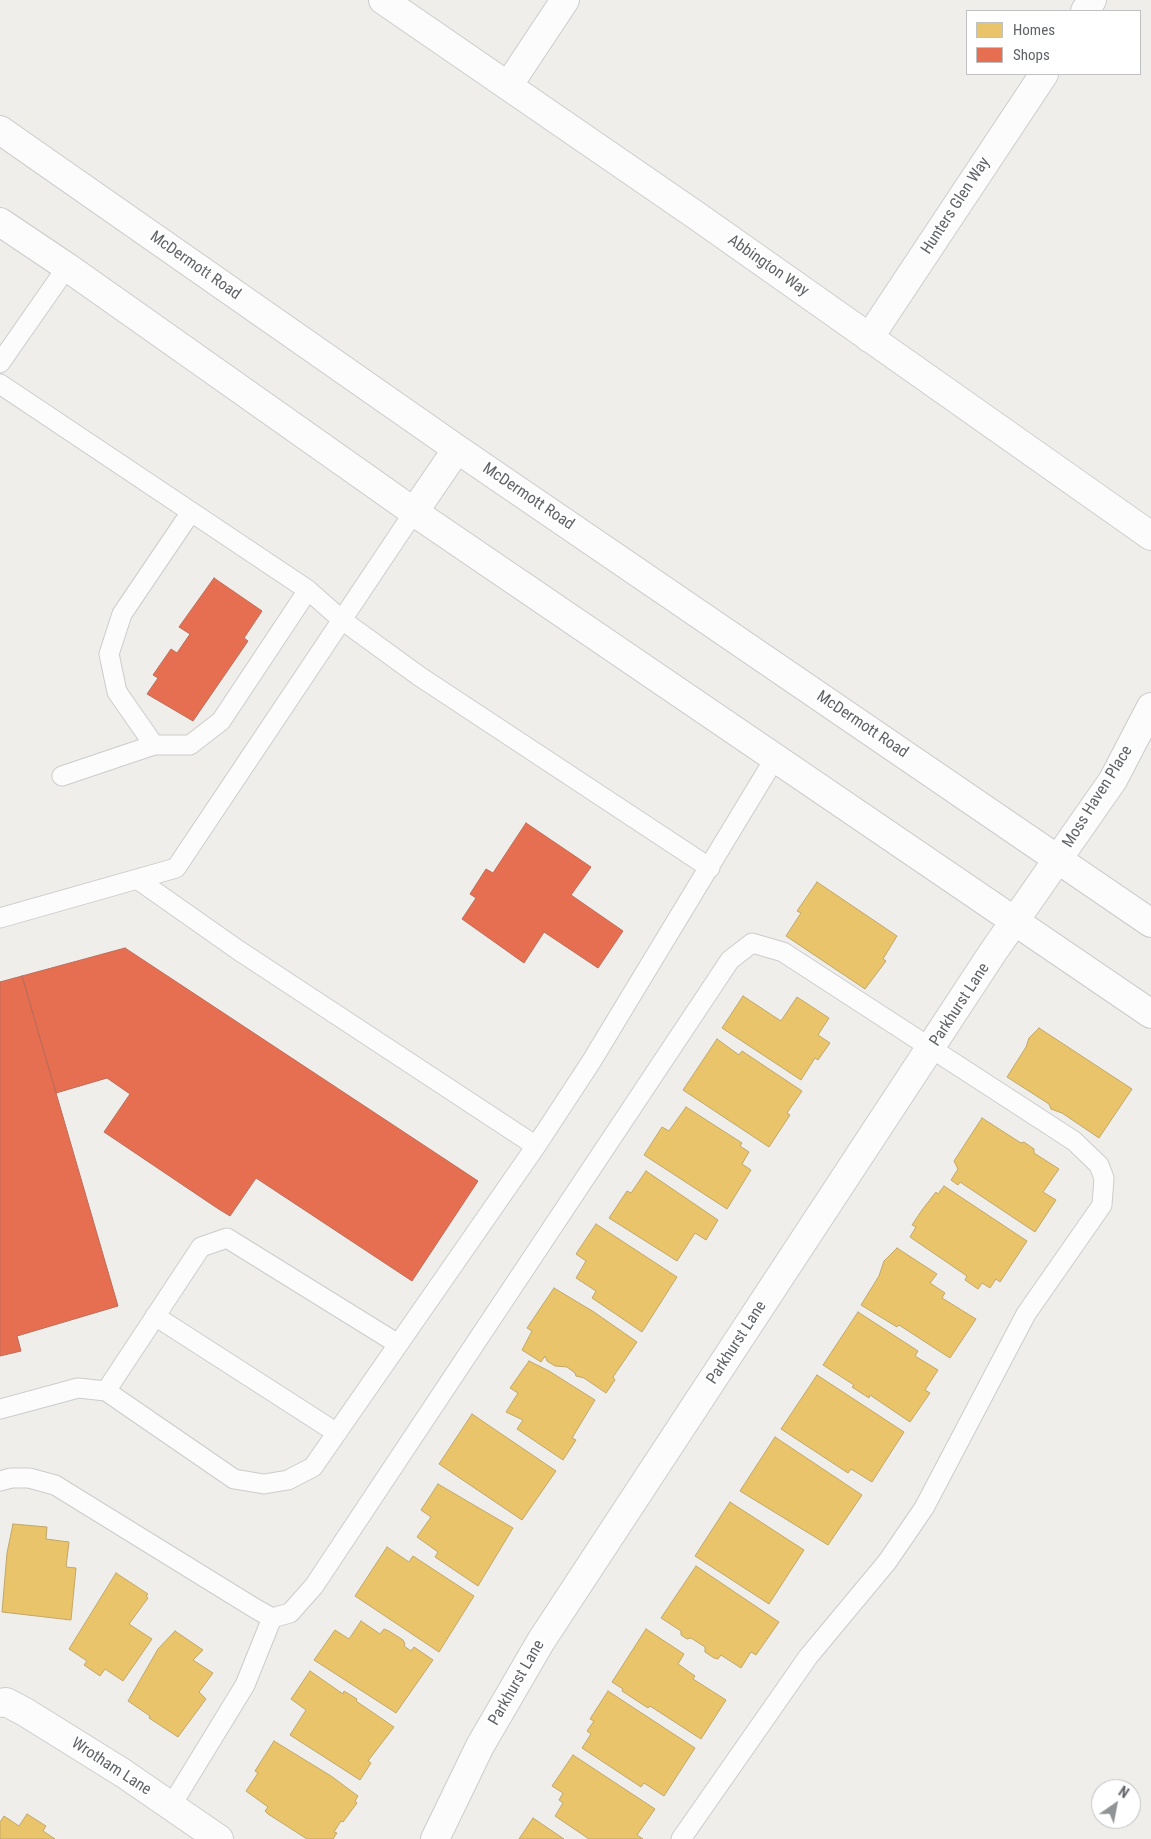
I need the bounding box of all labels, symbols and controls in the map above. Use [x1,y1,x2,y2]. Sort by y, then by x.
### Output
legend [966,10,1141,75]
text: Homes [1013,21,1055,39]
text: Shops [1013,46,1050,64]
street label: Hunters Glen Way [918,154,994,258]
street label: McDermott Road [146,228,244,304]
street label: Abbington Way [724,231,812,301]
street label: McDermott Road [479,459,577,535]
street label: McDermott Road [813,687,911,763]
street label: Moss Haven Place [1059,742,1137,852]
street label: Parkhurst Lane [926,960,994,1050]
street label: Parkhurst Lane [703,1298,771,1388]
street label: Parkhurst Lane [485,1637,549,1729]
street label: Wrotham Lane [68,1734,154,1800]
north arrow [1091,1779,1141,1829]
text: N [1116,1783,1132,1801]

